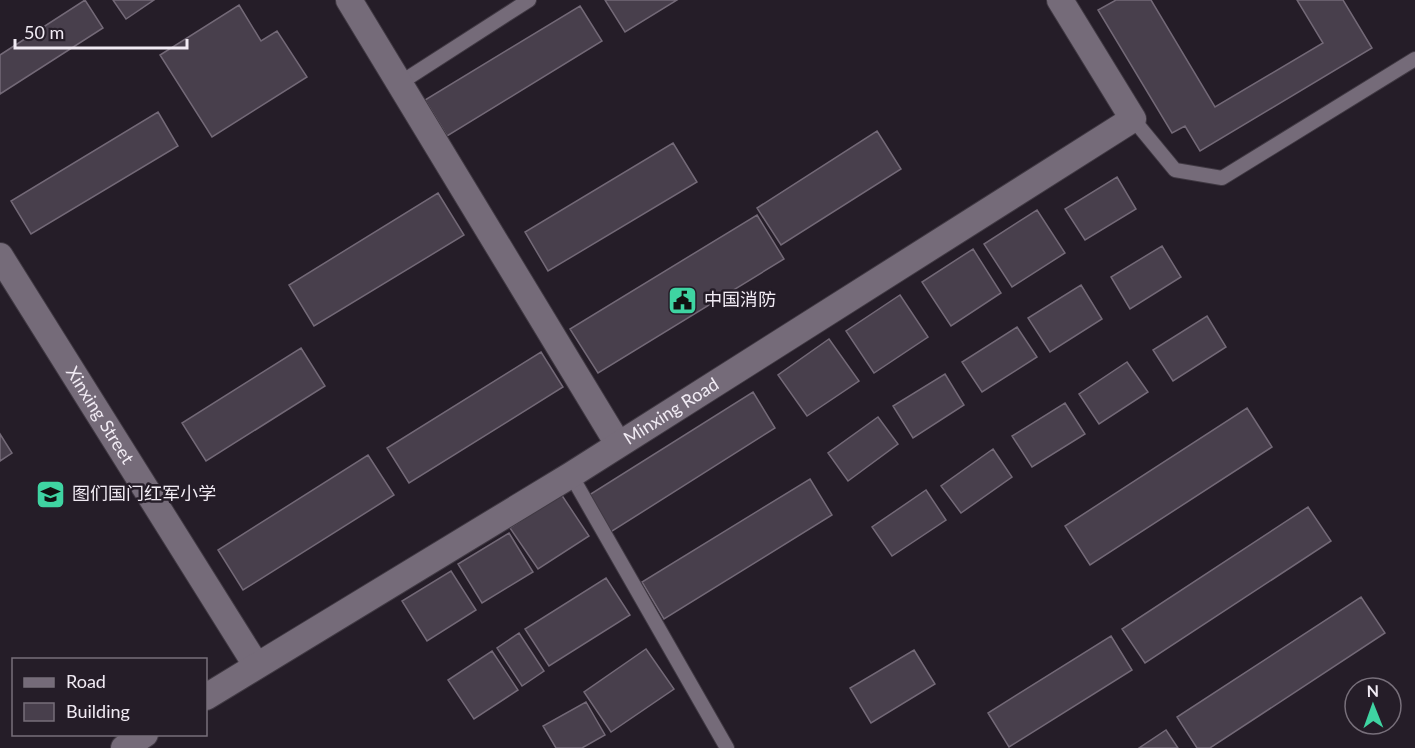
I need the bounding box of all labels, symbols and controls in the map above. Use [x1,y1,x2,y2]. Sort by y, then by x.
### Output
scale bar [15,12,188,50]
text: 50 m [24,21,64,43]
public building icon: 中国消防 [667,284,699,316]
place label: 中国消防 [704,288,776,310]
street label: Xinxing Street [62,362,140,468]
street label: Minxing Road [619,372,722,449]
school or university icon: 图们国门红军小学 [35,478,67,510]
place label: 图们国门红军小学 [72,482,216,504]
legend [12,658,207,736]
text: Road [66,670,106,692]
north arrow [1343,676,1403,736]
text: N [1366,681,1379,700]
text: Building [66,700,130,722]

